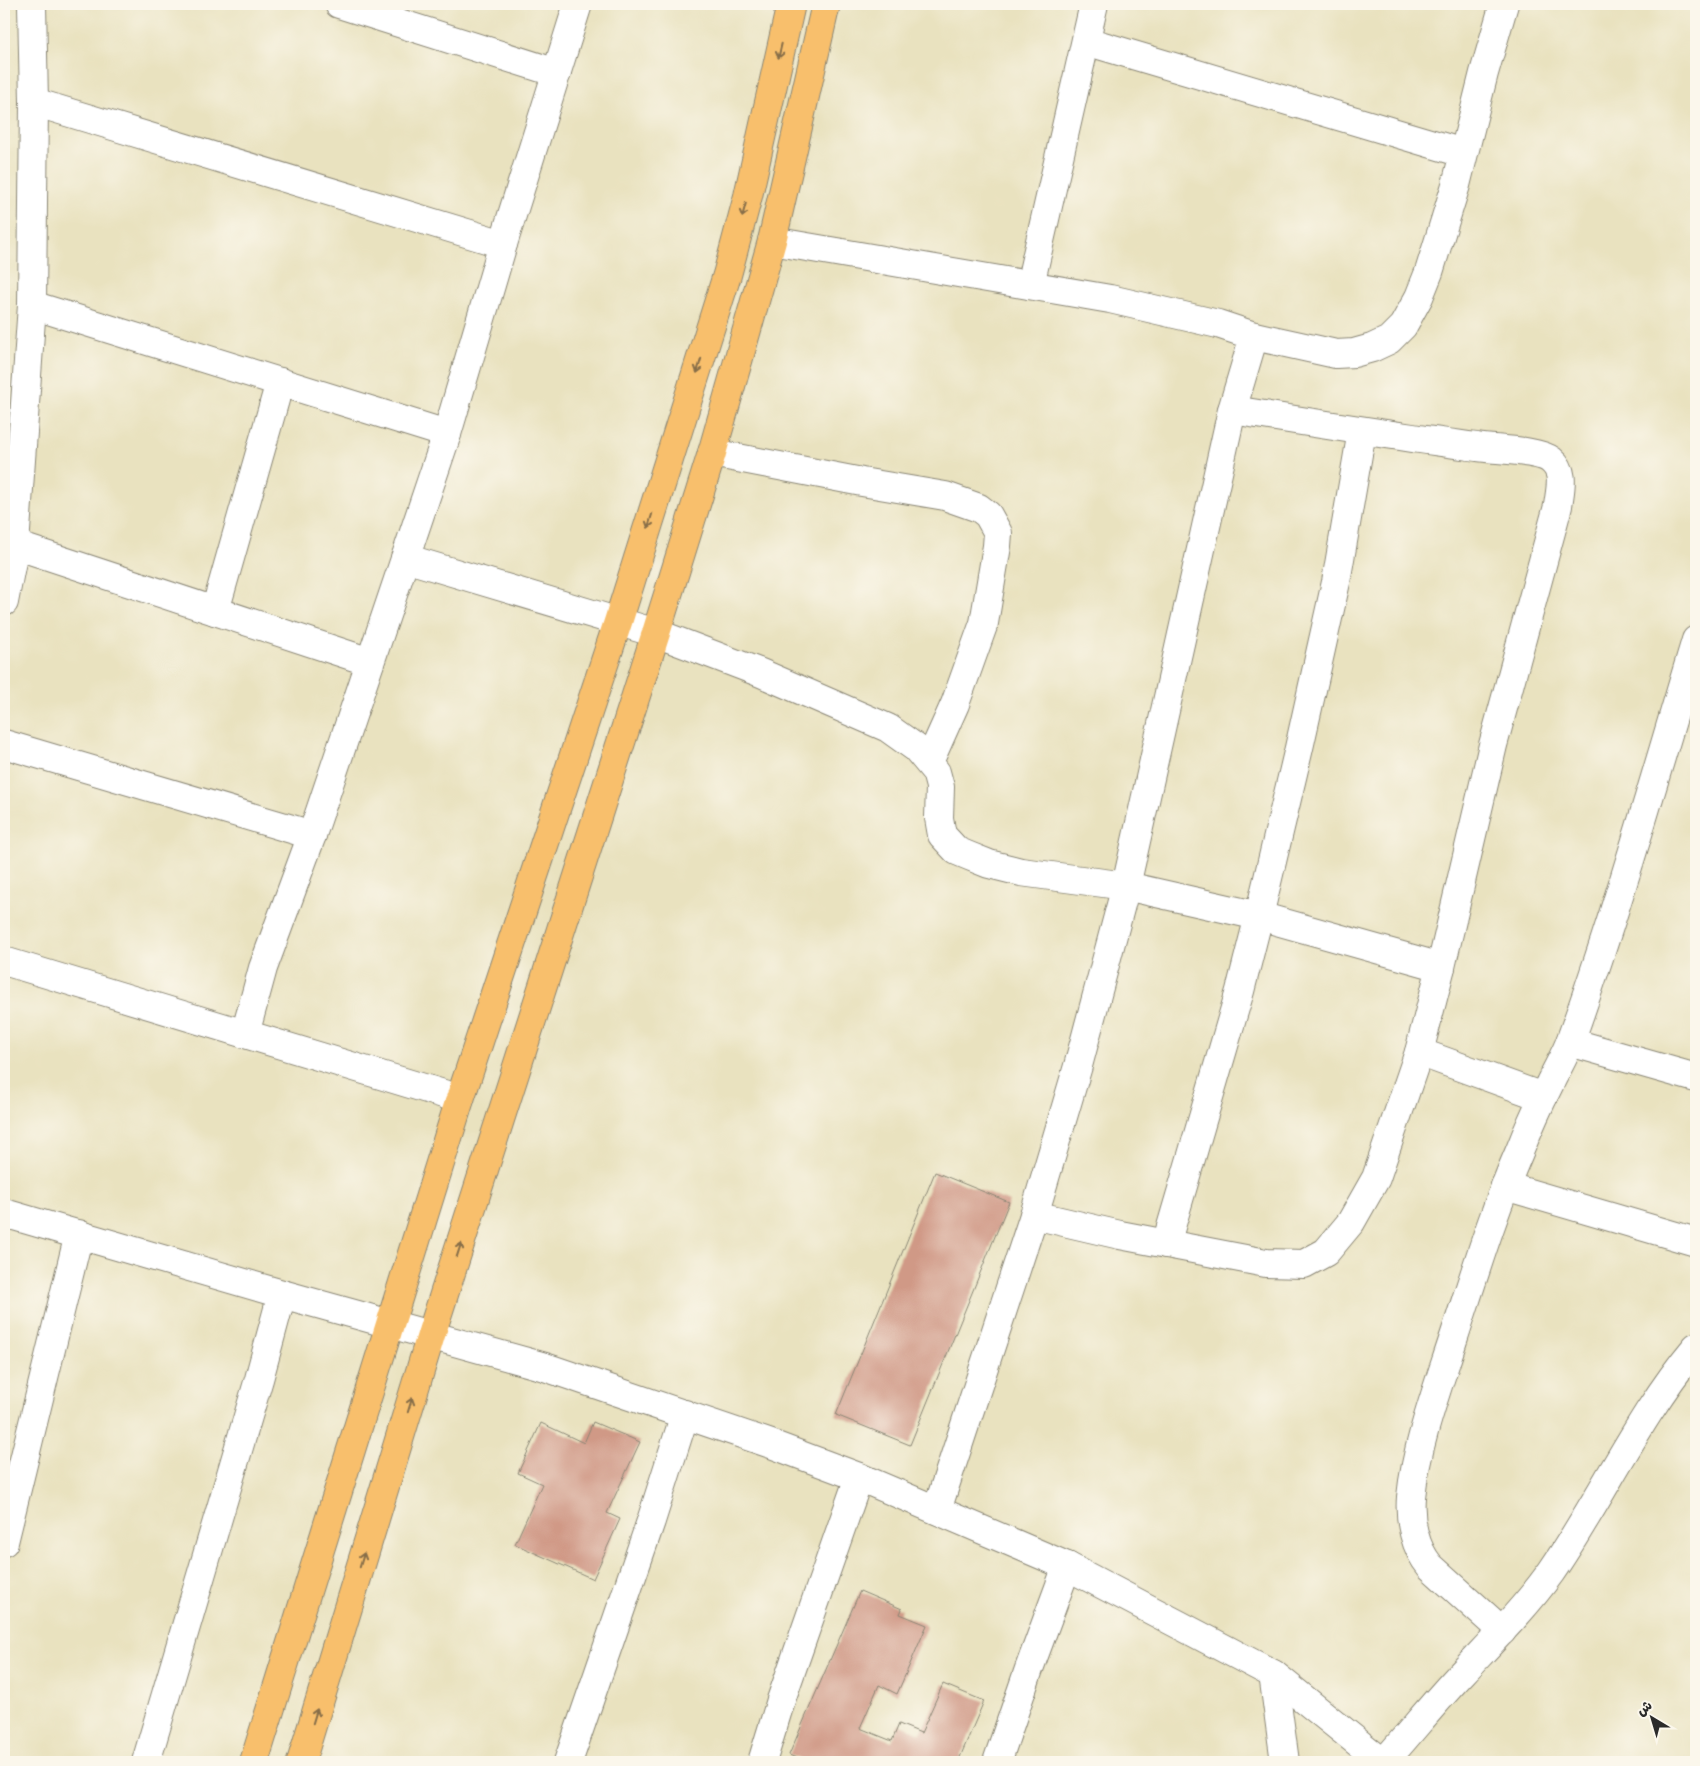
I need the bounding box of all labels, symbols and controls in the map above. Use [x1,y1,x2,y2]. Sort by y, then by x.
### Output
one-way arrow [775,43,784,59]
one-way arrow [739,201,748,217]
one-way arrow [693,357,703,373]
one-way arrow [645,512,654,528]
one-way arrow [454,1242,464,1258]
one-way arrow [405,1397,415,1413]
one-way arrow [358,1553,368,1569]
north arrow [1628,1694,1678,1744]
text: ش [1631,1694,1658,1723]
one-way arrow [311,1708,320,1724]

